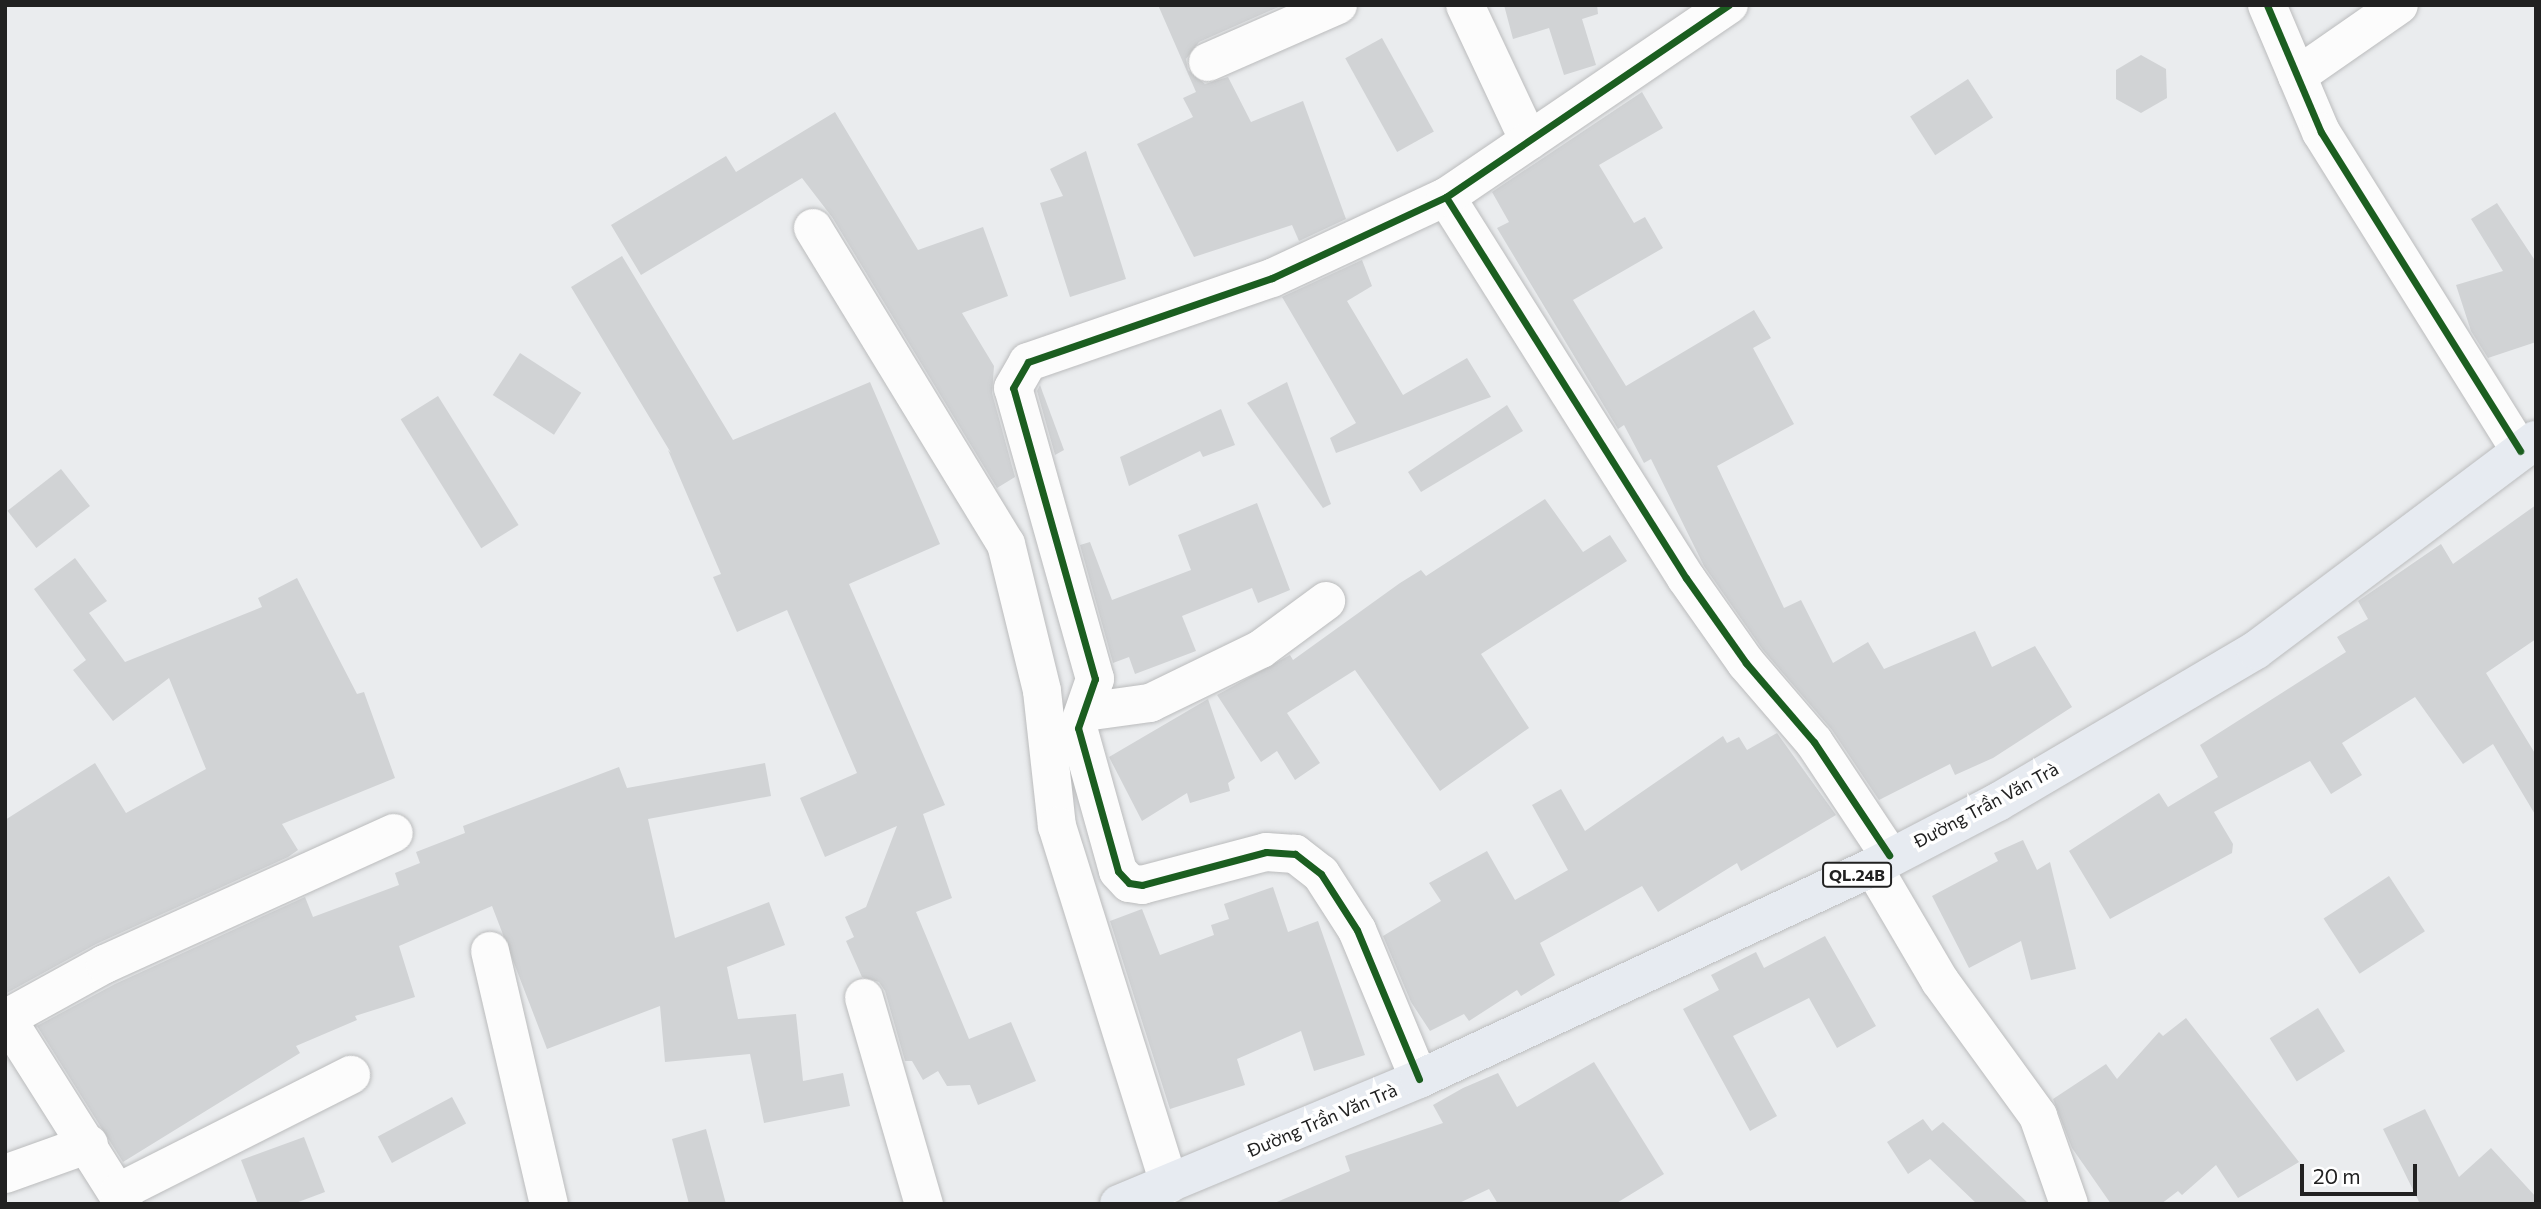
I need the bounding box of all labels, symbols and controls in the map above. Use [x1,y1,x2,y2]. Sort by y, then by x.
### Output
street label: Đường Trần Văn Trà [1910,758,2062,852]
road number: QL.24B [1822,862,1892,888]
street label: Đường Trần Văn Trà [1244,1079,1400,1161]
scale bar [2303,1150,2420,1194]
text: 20 m [2313,1163,2361,1188]

